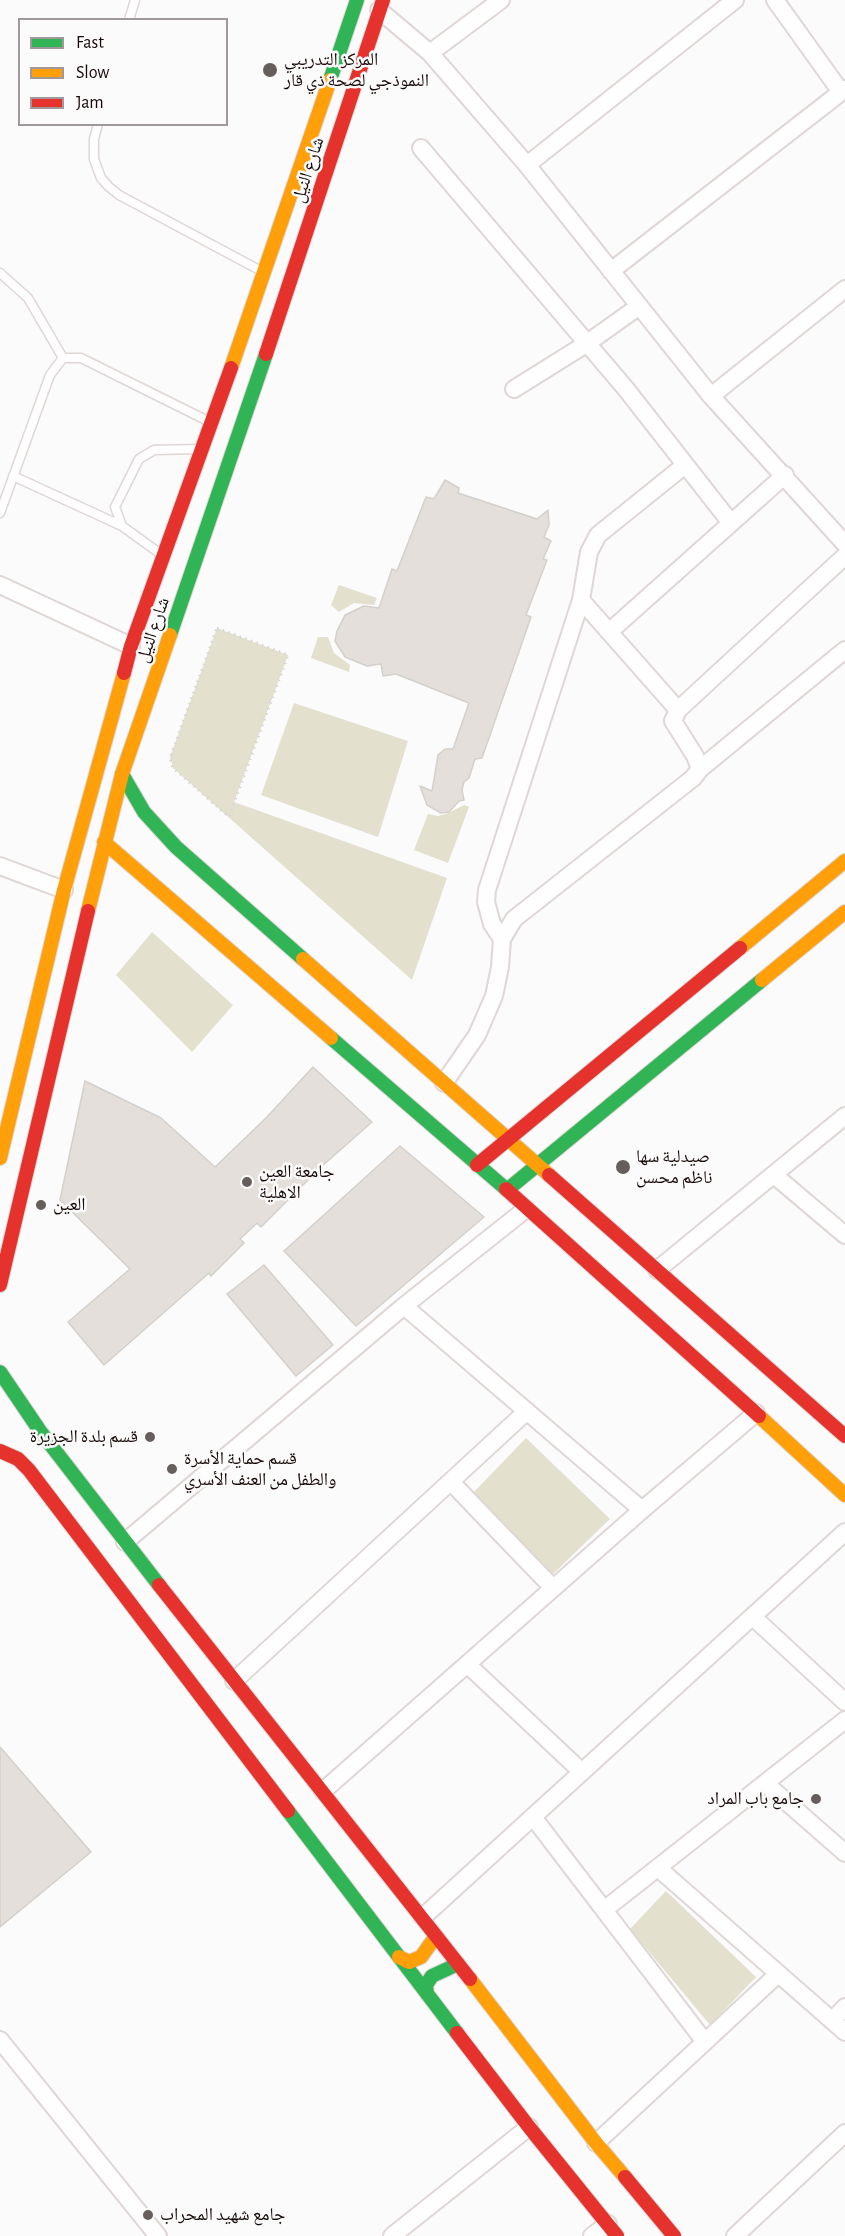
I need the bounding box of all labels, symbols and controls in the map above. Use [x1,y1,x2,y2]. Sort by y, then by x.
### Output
legend [18,18,228,126]
text: Fast [76,34,104,52]
place label: المركز التدريبي النموذجي لصحة ذي قار [284,49,429,92]
marker: المركز التدريبي النموذجي لصحة ذي قار [261,61,279,79]
text: Slow [76,64,109,82]
text: Jam [76,94,104,112]
street label: شارع النيل [287,134,329,206]
street label: شارع النيل [132,594,174,666]
place label: صيدلية سها ناظم محسن [636,1146,713,1188]
marker: صيدلية سها ناظم محسن [614,1158,632,1176]
place label: جامعة العين الاهلية [259,1161,334,1204]
marker: جامعة العين الاهلية [240,1175,254,1189]
place label: العين [53,1194,86,1216]
marker: العين [34,1198,48,1212]
place label: قسم بلدة الجزيرة [30,1426,138,1448]
marker: قسم بلدة الجزيرة [143,1430,157,1444]
place label: قسم حماية الأسرة والطفل من العنف الأسري [184,1448,336,1490]
marker: قسم حماية الأسرة والطفل من العنف الأسري [165,1462,179,1476]
place label: جامع باب المراد [707,1788,804,1810]
marker: جامع باب المراد [809,1792,823,1806]
place label: جامع شهيد المحراب [160,2204,285,2226]
marker: جامع شهيد المحراب [141,2208,155,2222]

